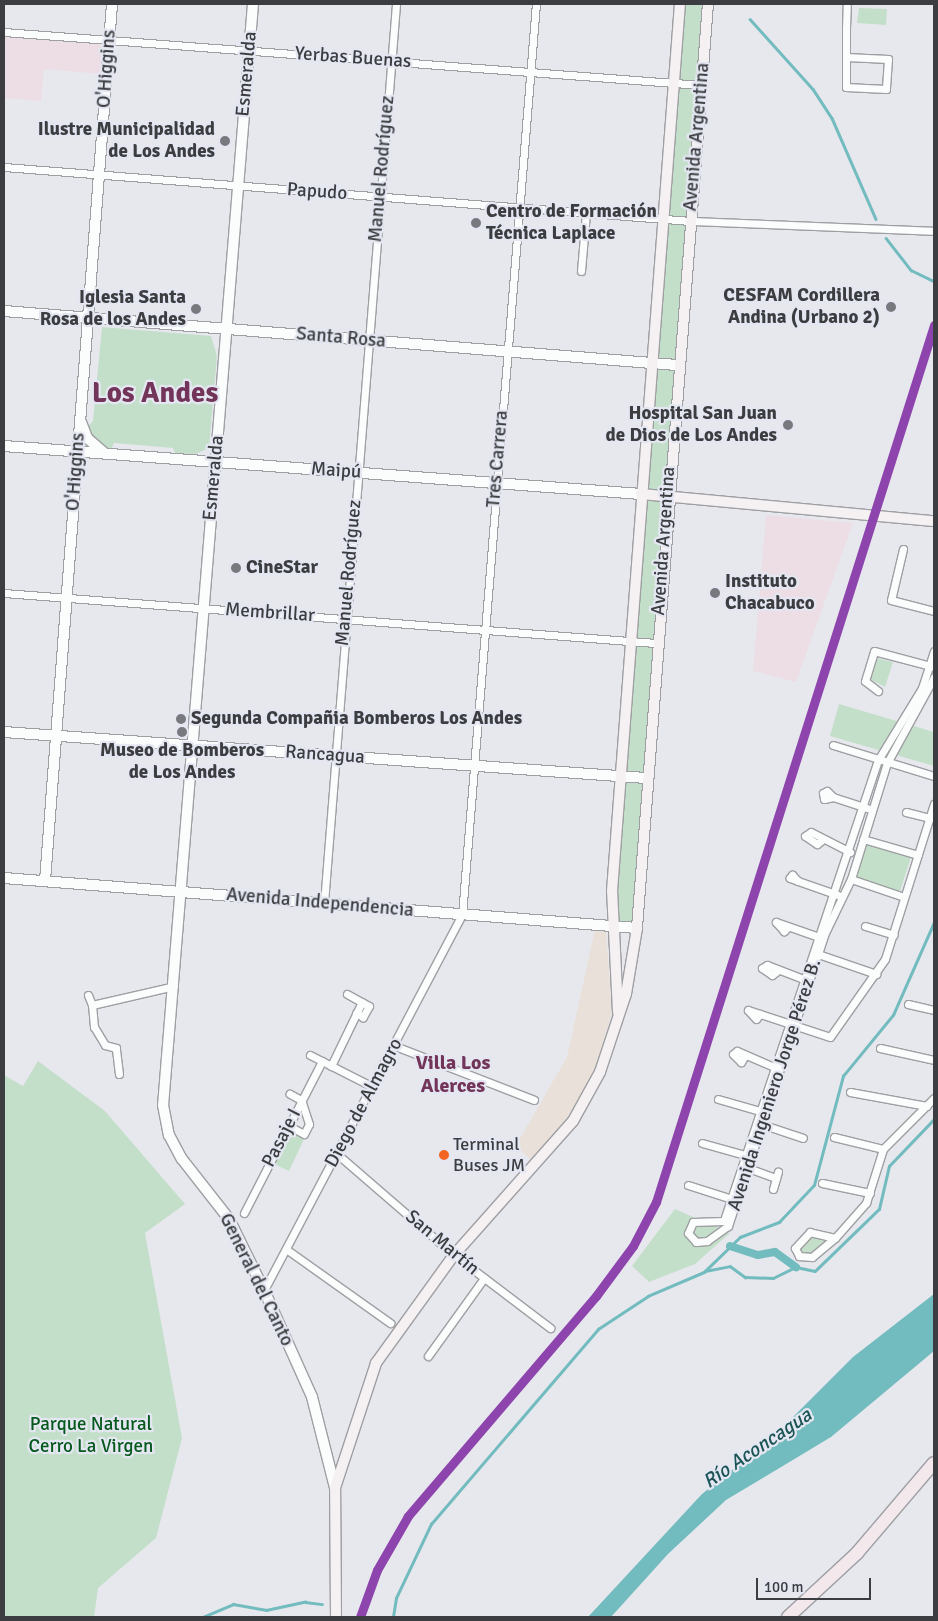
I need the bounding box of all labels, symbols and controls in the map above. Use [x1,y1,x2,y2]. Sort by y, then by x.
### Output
street label: O'Higgins [93,29,121,109]
street label: Esmeralda [232,30,262,118]
street label: Yerbas Buenas [294,43,412,73]
street label: Avenida Argentina [679,62,715,212]
street label: Manuel Rodríguez [364,95,400,243]
place label: Ilustre Municipalidad de Los Andes [38,119,215,163]
marker: Ilustre Municipalidad de Los Andes [219,135,231,147]
street label: Papudo [286,179,348,205]
place label: Centro de Formación Técnica Laplace [486,201,657,245]
marker: Centro de Formación Técnica Laplace [470,217,482,229]
place label: CESFAM Cordillera Andina (Urbano 2) [723,285,880,329]
place label: Iglesia Santa Rosa de los Andes [40,287,186,331]
marker: CESFAM Cordillera Andina (Urbano 2) [884,300,898,314]
marker: Iglesia Santa Rosa de los Andes [190,303,202,315]
street label: Santa Rosa [295,323,387,353]
district label: Los Andes [92,376,218,410]
place label: Hospital San Juan de Dios de Los Andes [606,403,777,447]
street label: Tres Carrera [482,409,514,509]
marker: Hospital San Juan de Dios de Los Andes [781,418,795,432]
street label: O'Higgins [62,432,90,512]
street label: Esmeralda [199,434,229,522]
street label: Maipú [310,458,362,484]
street label: Avenida Argentina [647,466,681,616]
street label: Manuel Rodríguez [331,499,367,647]
place label: CineStar [246,557,318,579]
marker: CineStar [230,562,242,574]
place label: Instituto Chacabuco [725,571,815,615]
marker: Instituto Chacabuco [709,587,721,599]
street label: Membrillar [224,598,316,628]
place label: Segunda Compañia Bomberos Los Andes [191,708,522,730]
marker: Segunda Compañia Bomberos Los Andes [175,713,187,725]
marker: Museo de Bomberos de Los Andes [176,726,188,738]
place label: Museo de Bomberos de Los Andes [100,740,264,784]
street label: Rancagua [284,741,366,769]
street label: Avenida Independencia [225,883,415,923]
street label: Avenida Ingeniero Jorge Pérez B. [723,956,827,1214]
street label: Diego de Almagro [320,1034,408,1172]
district label: Villa Los Alerces [416,1050,490,1097]
street label: Pasaje I [258,1105,306,1171]
place label: Terminal Buses JM [453,1134,525,1176]
marker: Terminal Buses JM [439,1150,449,1160]
street label: San Martín [400,1206,484,1280]
street label: General del Canto [214,1210,298,1350]
water label: Río Aconcagua [698,1403,816,1493]
park label: Parque Natural Cerro La Virgen [29,1414,153,1458]
scale bar [758,1568,873,1600]
text: 100 m [764,1578,804,1596]

